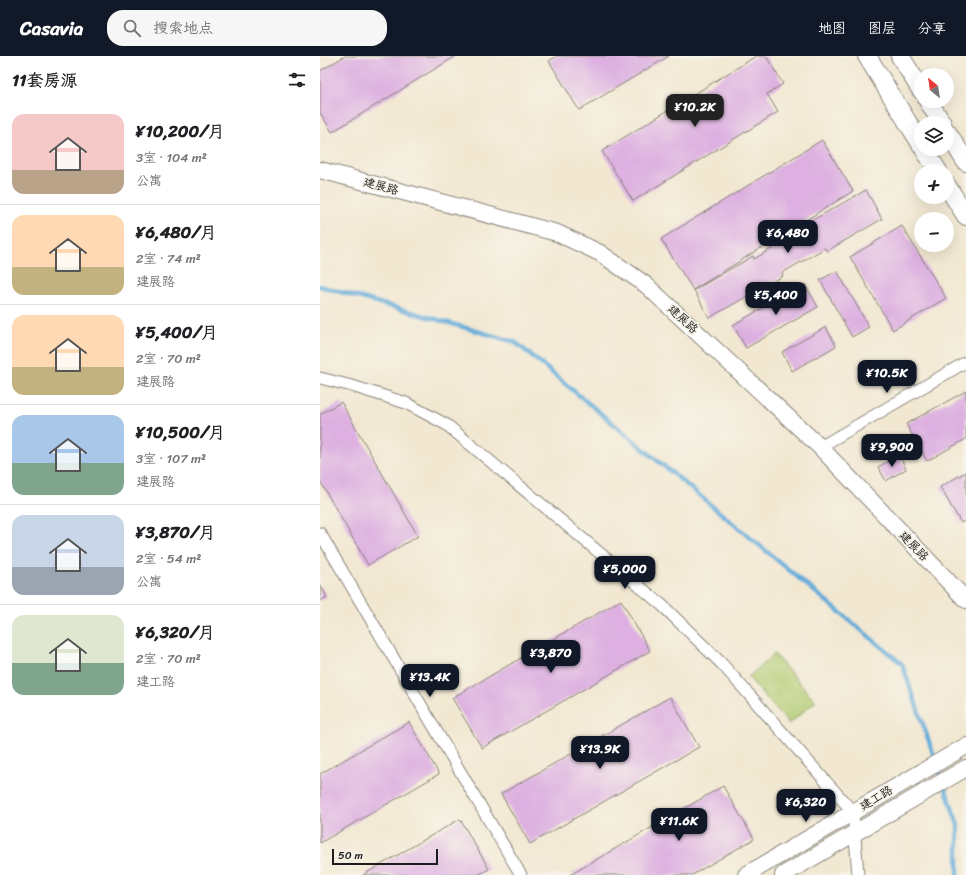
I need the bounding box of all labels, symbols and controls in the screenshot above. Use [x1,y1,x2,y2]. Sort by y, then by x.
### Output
search box [107,10,387,46]
text: Casavia [20,12,83,45]
text: 搜索地点 [153,15,213,41]
text: 地图 [818,16,846,41]
text: 图层 [868,16,896,41]
text: 分享 [918,16,946,41]
icon: search [121,17,143,39]
text: 11套房源 [12,65,78,95]
north arrow [914,68,954,108]
map controls [914,68,954,252]
icon: filters [286,69,308,91]
pin: ¥10.2K [662,94,728,128]
text: ¥10.2K [675,95,715,118]
text: ¥10,200/月 [136,116,225,146]
button: layers [914,116,954,156]
icon: home [44,130,92,178]
text: 3室 · 104 m² [136,146,207,169]
button: + [914,164,954,204]
text: 公寓 [136,169,162,192]
street label: 建展路 [361,171,401,201]
button: − [914,212,954,252]
text: ¥6,480/月 [136,217,217,247]
pin: ¥6,480 [755,220,821,254]
text: ¥6,480 [767,221,809,244]
icon: home [44,231,92,279]
text: 2室 · 74 m² [136,247,201,270]
text: 建展路 [136,270,175,293]
pin: ¥5,400 [743,282,809,316]
text: ¥5,400 [754,283,798,306]
street label: 建展路 [662,299,704,339]
text: ¥5,400/月 [136,317,218,347]
icon: home [44,331,92,379]
text: 2室 · 70 m² [136,347,201,370]
pin: ¥10.5K [854,360,920,394]
text: ¥10.5K [867,361,907,384]
text: 建展路 [136,370,175,393]
text: ¥10,500/月 [136,417,225,447]
icon: home [44,431,92,479]
pin: ¥9,900 [859,434,925,468]
text: ¥9,900 [870,435,914,458]
text: 3室 · 107 m² [136,447,206,470]
text: 建展路 [136,470,175,493]
text: ¥3,870/月 [136,517,215,547]
street label: 建展路 [894,525,934,567]
icon: home [44,531,92,579]
text: 2室 · 54 m² [136,547,201,570]
pin: ¥5,000 [592,556,658,590]
text: ¥5,000 [603,557,647,580]
text: 公寓 [136,570,162,593]
text: ¥6,320/月 [136,617,215,647]
icon: home [44,631,92,679]
pin: ¥3,870 [518,640,584,674]
text: ¥3,870 [530,641,572,664]
text: 2室 · 70 m² [136,647,201,670]
pin: ¥13.4K [397,664,463,698]
text: ¥13.4K [410,665,450,688]
text: 建工路 [136,670,175,693]
pin: ¥13.9K [567,736,633,770]
text: ¥13.9K [580,737,620,760]
street label: 建工路 [855,779,897,817]
pin: ¥6,320 [773,789,839,823]
text: ¥6,320 [786,790,826,813]
pin: ¥11.6K [646,808,712,842]
text: ¥11.6K [660,809,698,832]
text: 50 m [338,846,363,865]
scale bar [332,847,438,866]

